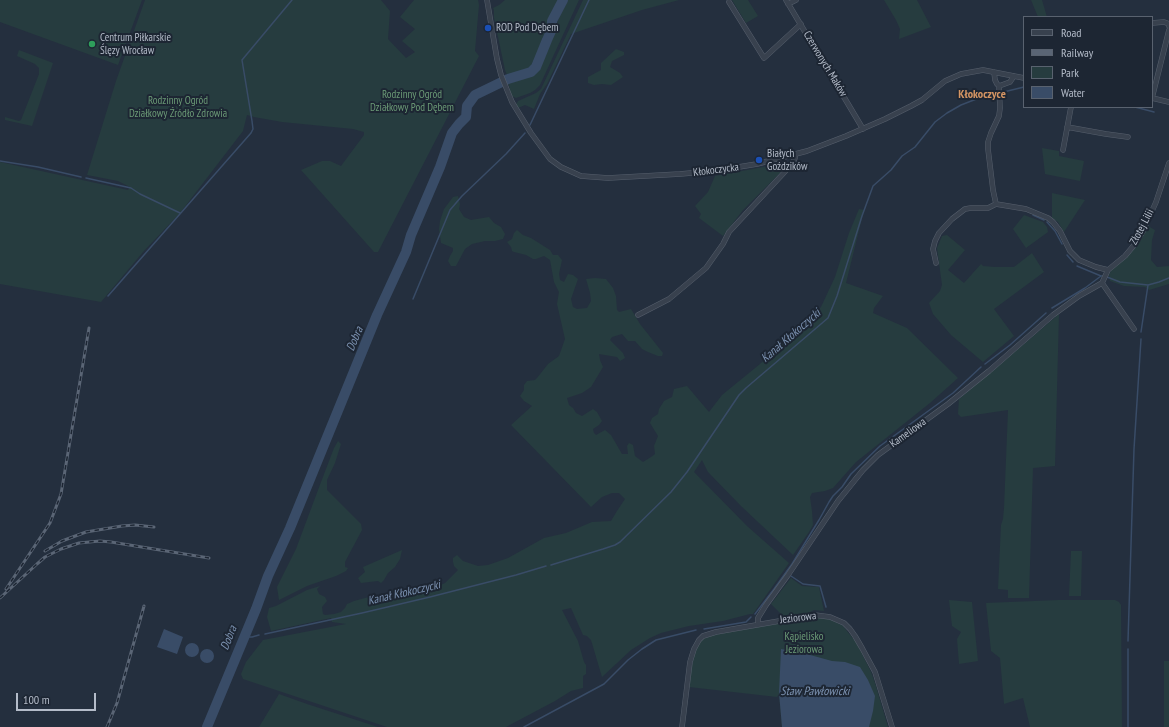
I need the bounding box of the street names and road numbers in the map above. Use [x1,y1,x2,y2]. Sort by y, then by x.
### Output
street label: Czerwonych Maków [800,29,850,99]
street label: Kłokoczycka [692,161,740,179]
street label: Złotej Lilii [1127,207,1157,247]
street label: Kameliowa [887,415,929,451]
street label: Jeziorowa [779,609,817,627]

